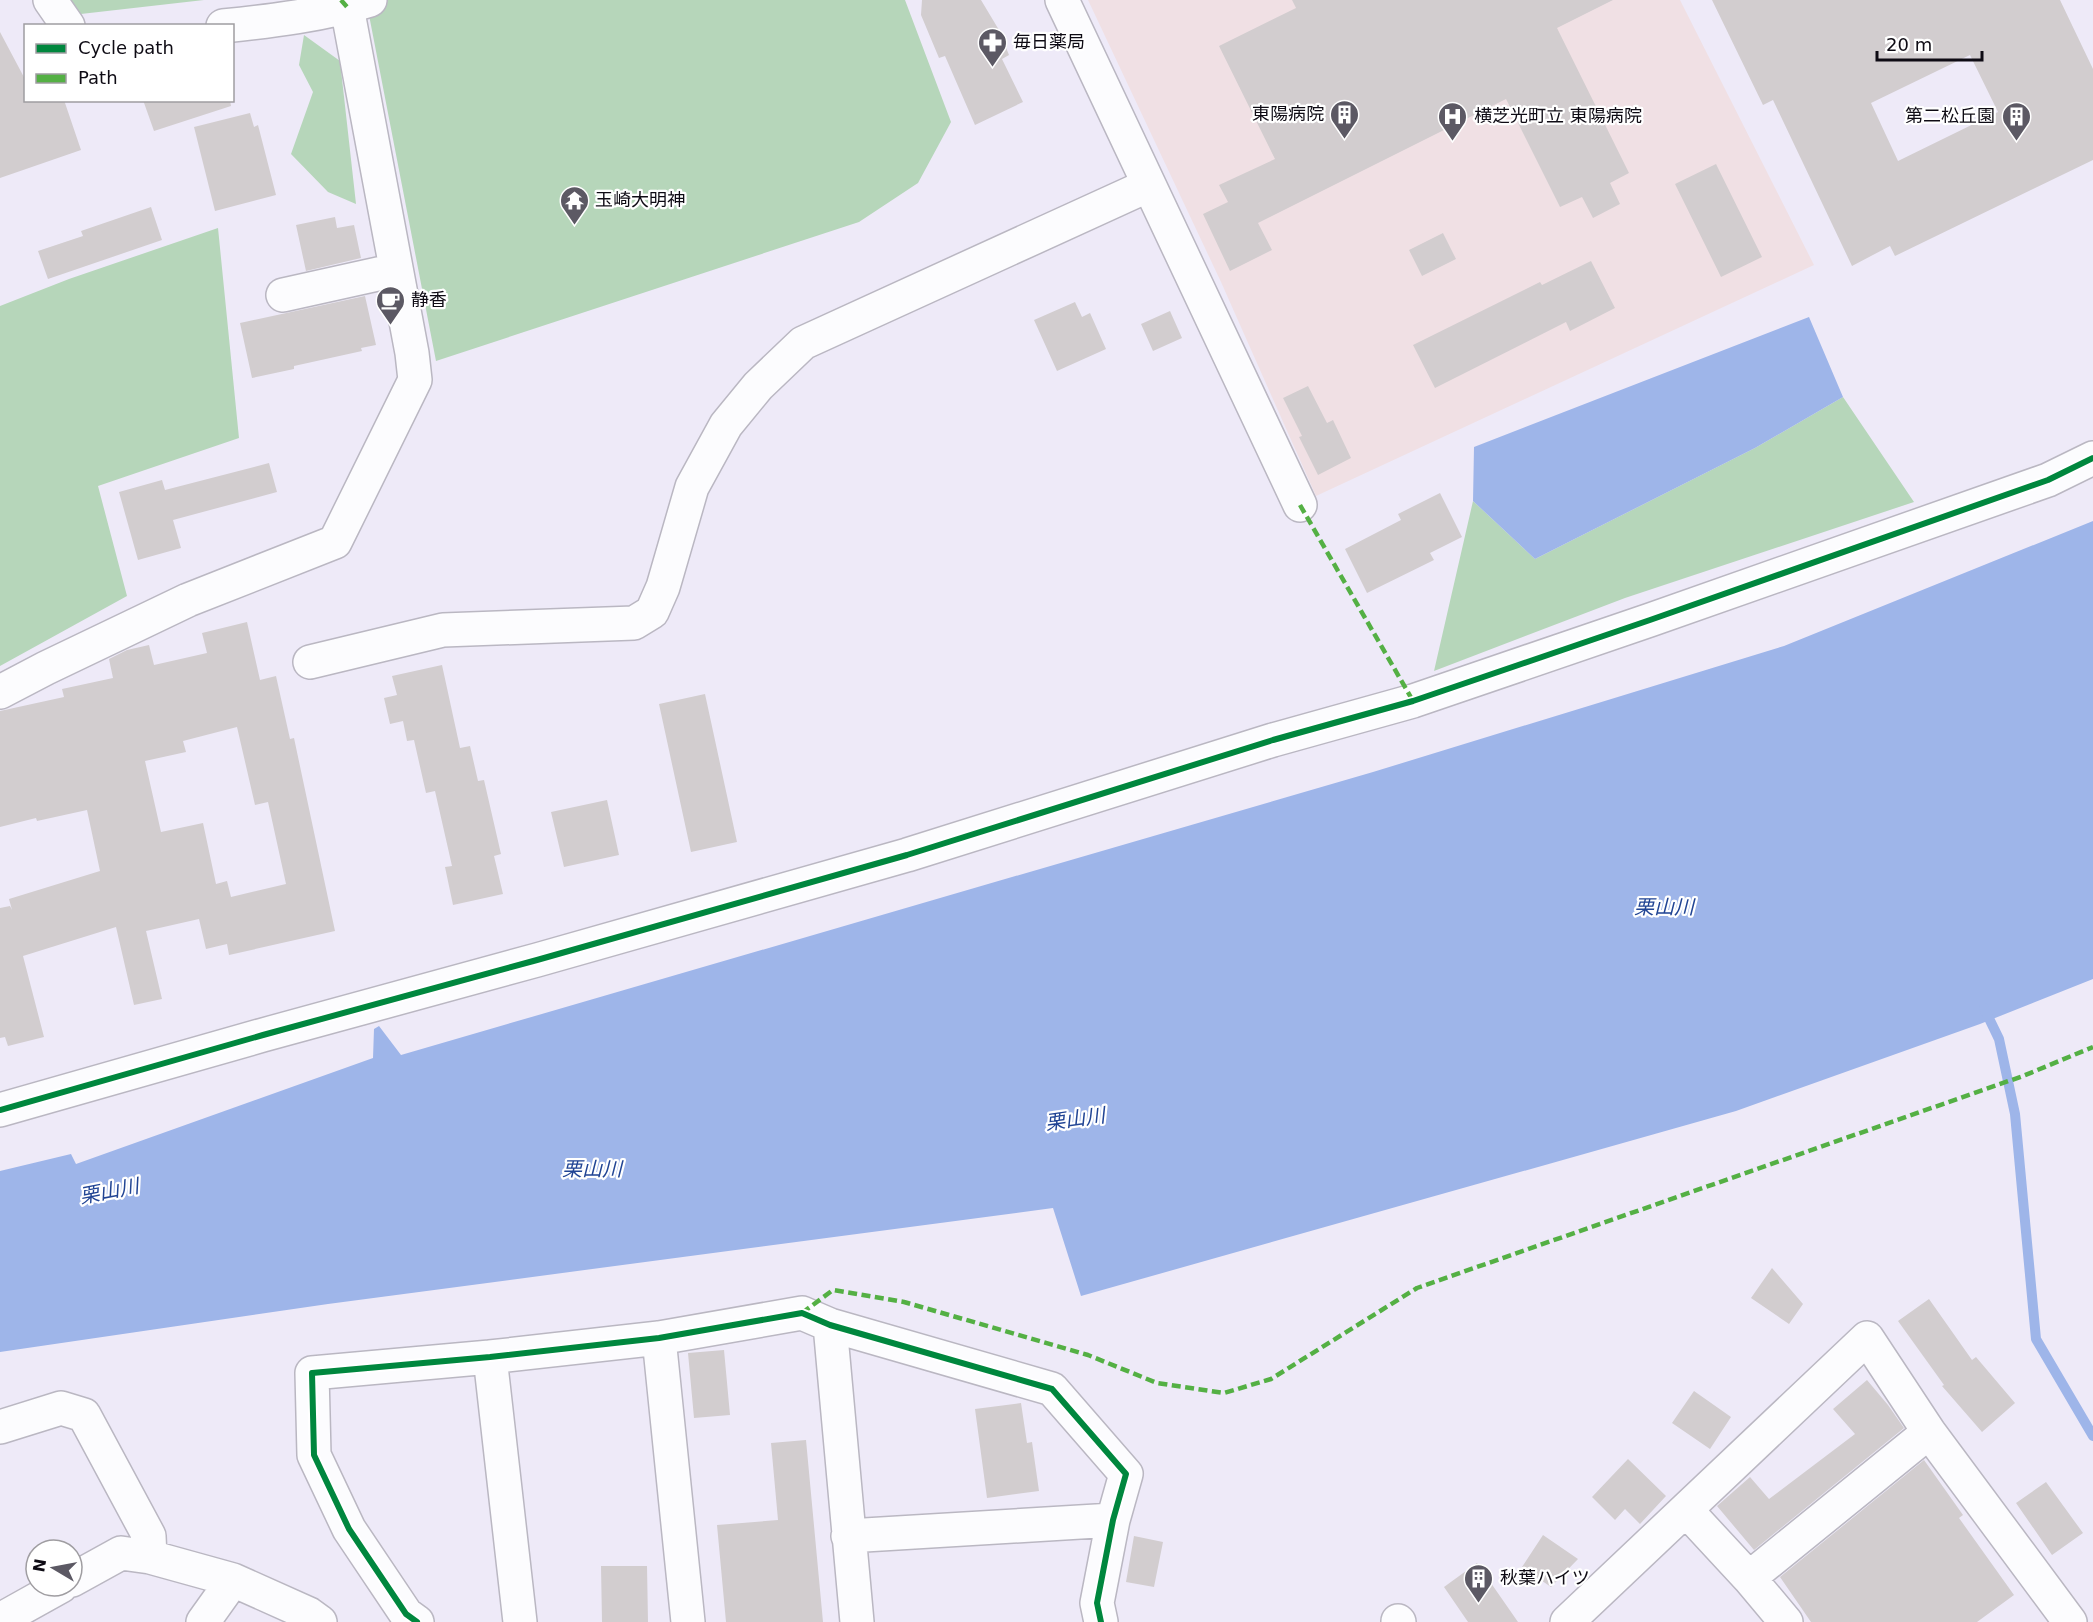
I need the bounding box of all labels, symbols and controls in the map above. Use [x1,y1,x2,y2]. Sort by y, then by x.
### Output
legend [24,24,234,102]
scale bar [1877,24,1982,62]
pharmacy icon: 毎日薬局 [976,26,1008,68]
place label: 毎日薬局 [1013,31,1085,52]
text: 20 m [1886,34,1932,55]
text: Cycle path [78,37,174,58]
text: Path [78,67,118,88]
building icon: 東陽病院 [1329,98,1361,140]
hospital icon: 横芝光町立 東陽病院 [1437,100,1469,142]
building icon: 第二松丘園 [2000,100,2032,142]
place label: 東陽病院 [1252,103,1324,124]
place label: 横芝光町立 東陽病院 [1474,105,1642,126]
place label: 第二松丘園 [1905,105,1995,126]
temple icon: 玉崎大明神 [558,184,590,226]
place label: 玉崎大明神 [595,189,685,210]
cafe icon: 静香 [374,284,406,326]
place label: 静香 [411,289,447,310]
water label: 栗山川 [1634,895,1696,919]
water label: 栗山川 [1044,1103,1108,1135]
water label: 栗山川 [562,1157,624,1181]
water label: 栗山川 [77,1173,143,1209]
north arrow [24,1538,84,1598]
text: N [29,1557,50,1574]
building icon: 秋葉ハイツ [1463,1562,1495,1604]
place label: 秋葉ハイツ [1500,1567,1590,1588]

